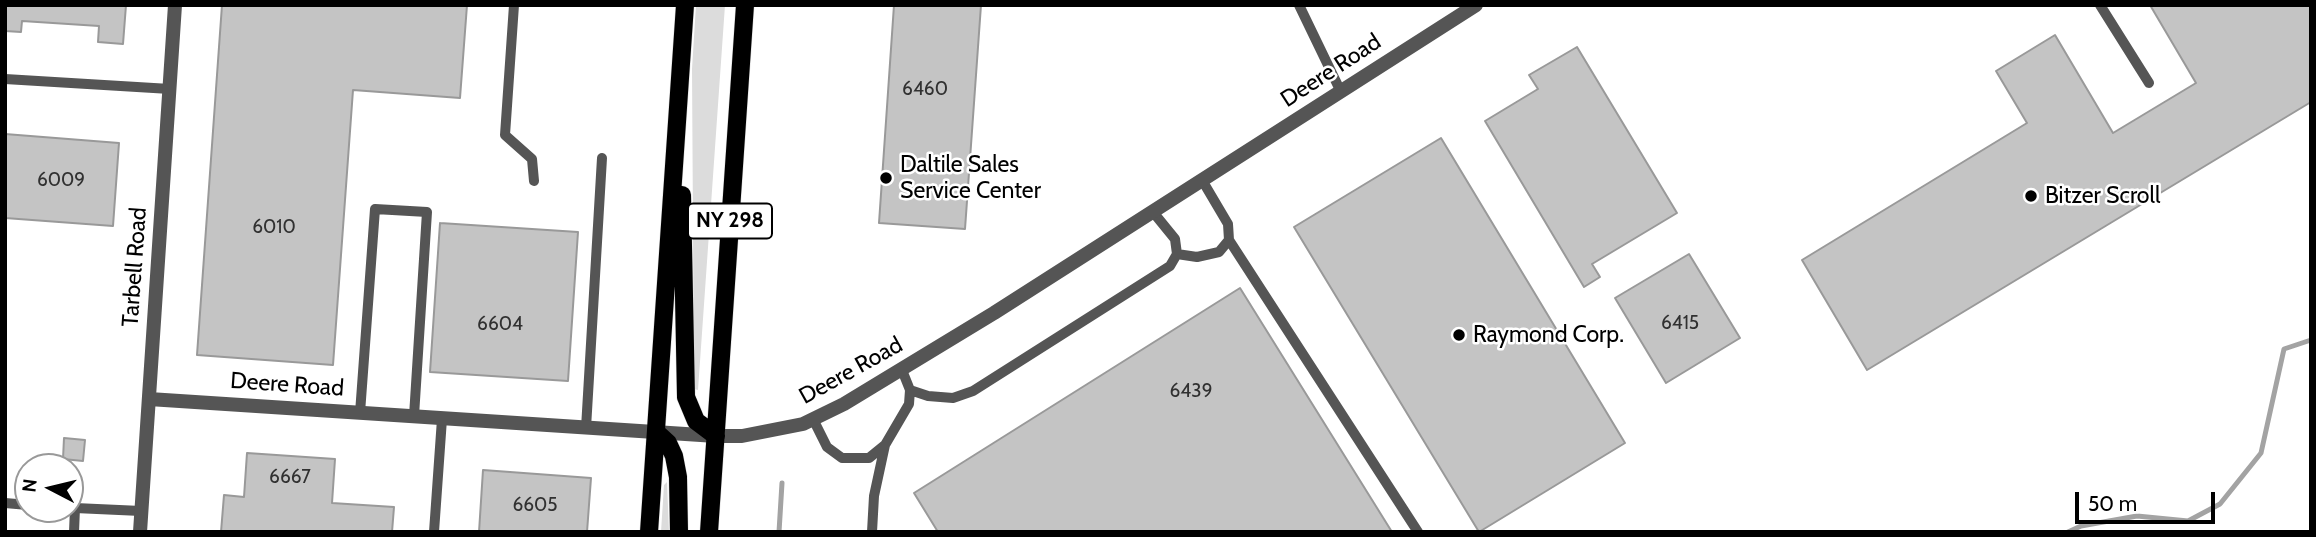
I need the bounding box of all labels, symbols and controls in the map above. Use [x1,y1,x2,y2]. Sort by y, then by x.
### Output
street label: Deere Road [1276,28,1386,114]
house number: 6460 [902,78,948,100]
place label: Daltile Sales Service Center [900,151,1041,205]
house number: 6009 [37,169,85,191]
marker: Daltile Sales Service Center [878,170,894,186]
place label: Bitzer Scroll [2045,182,2160,210]
marker: Bitzer Scroll [2023,188,2039,204]
road number: NY 298 [688,204,772,238]
street label: Tarbell Road [117,206,153,328]
house number: 6010 [252,216,296,238]
house number: 6415 [1661,312,1699,334]
house number: 6604 [477,313,523,335]
place label: Raymond Corp. [1473,321,1624,349]
marker: Raymond Corp. [1451,327,1467,343]
street label: Deere Road [794,331,908,411]
street label: Deere Road [229,367,345,403]
house number: 6439 [1170,380,1212,402]
north arrow [14,453,84,523]
house number: 6667 [269,466,311,488]
scale bar [2078,477,2218,522]
text: N [17,478,42,494]
text: 50 m [2088,491,2137,516]
house number: 6605 [512,494,558,516]

